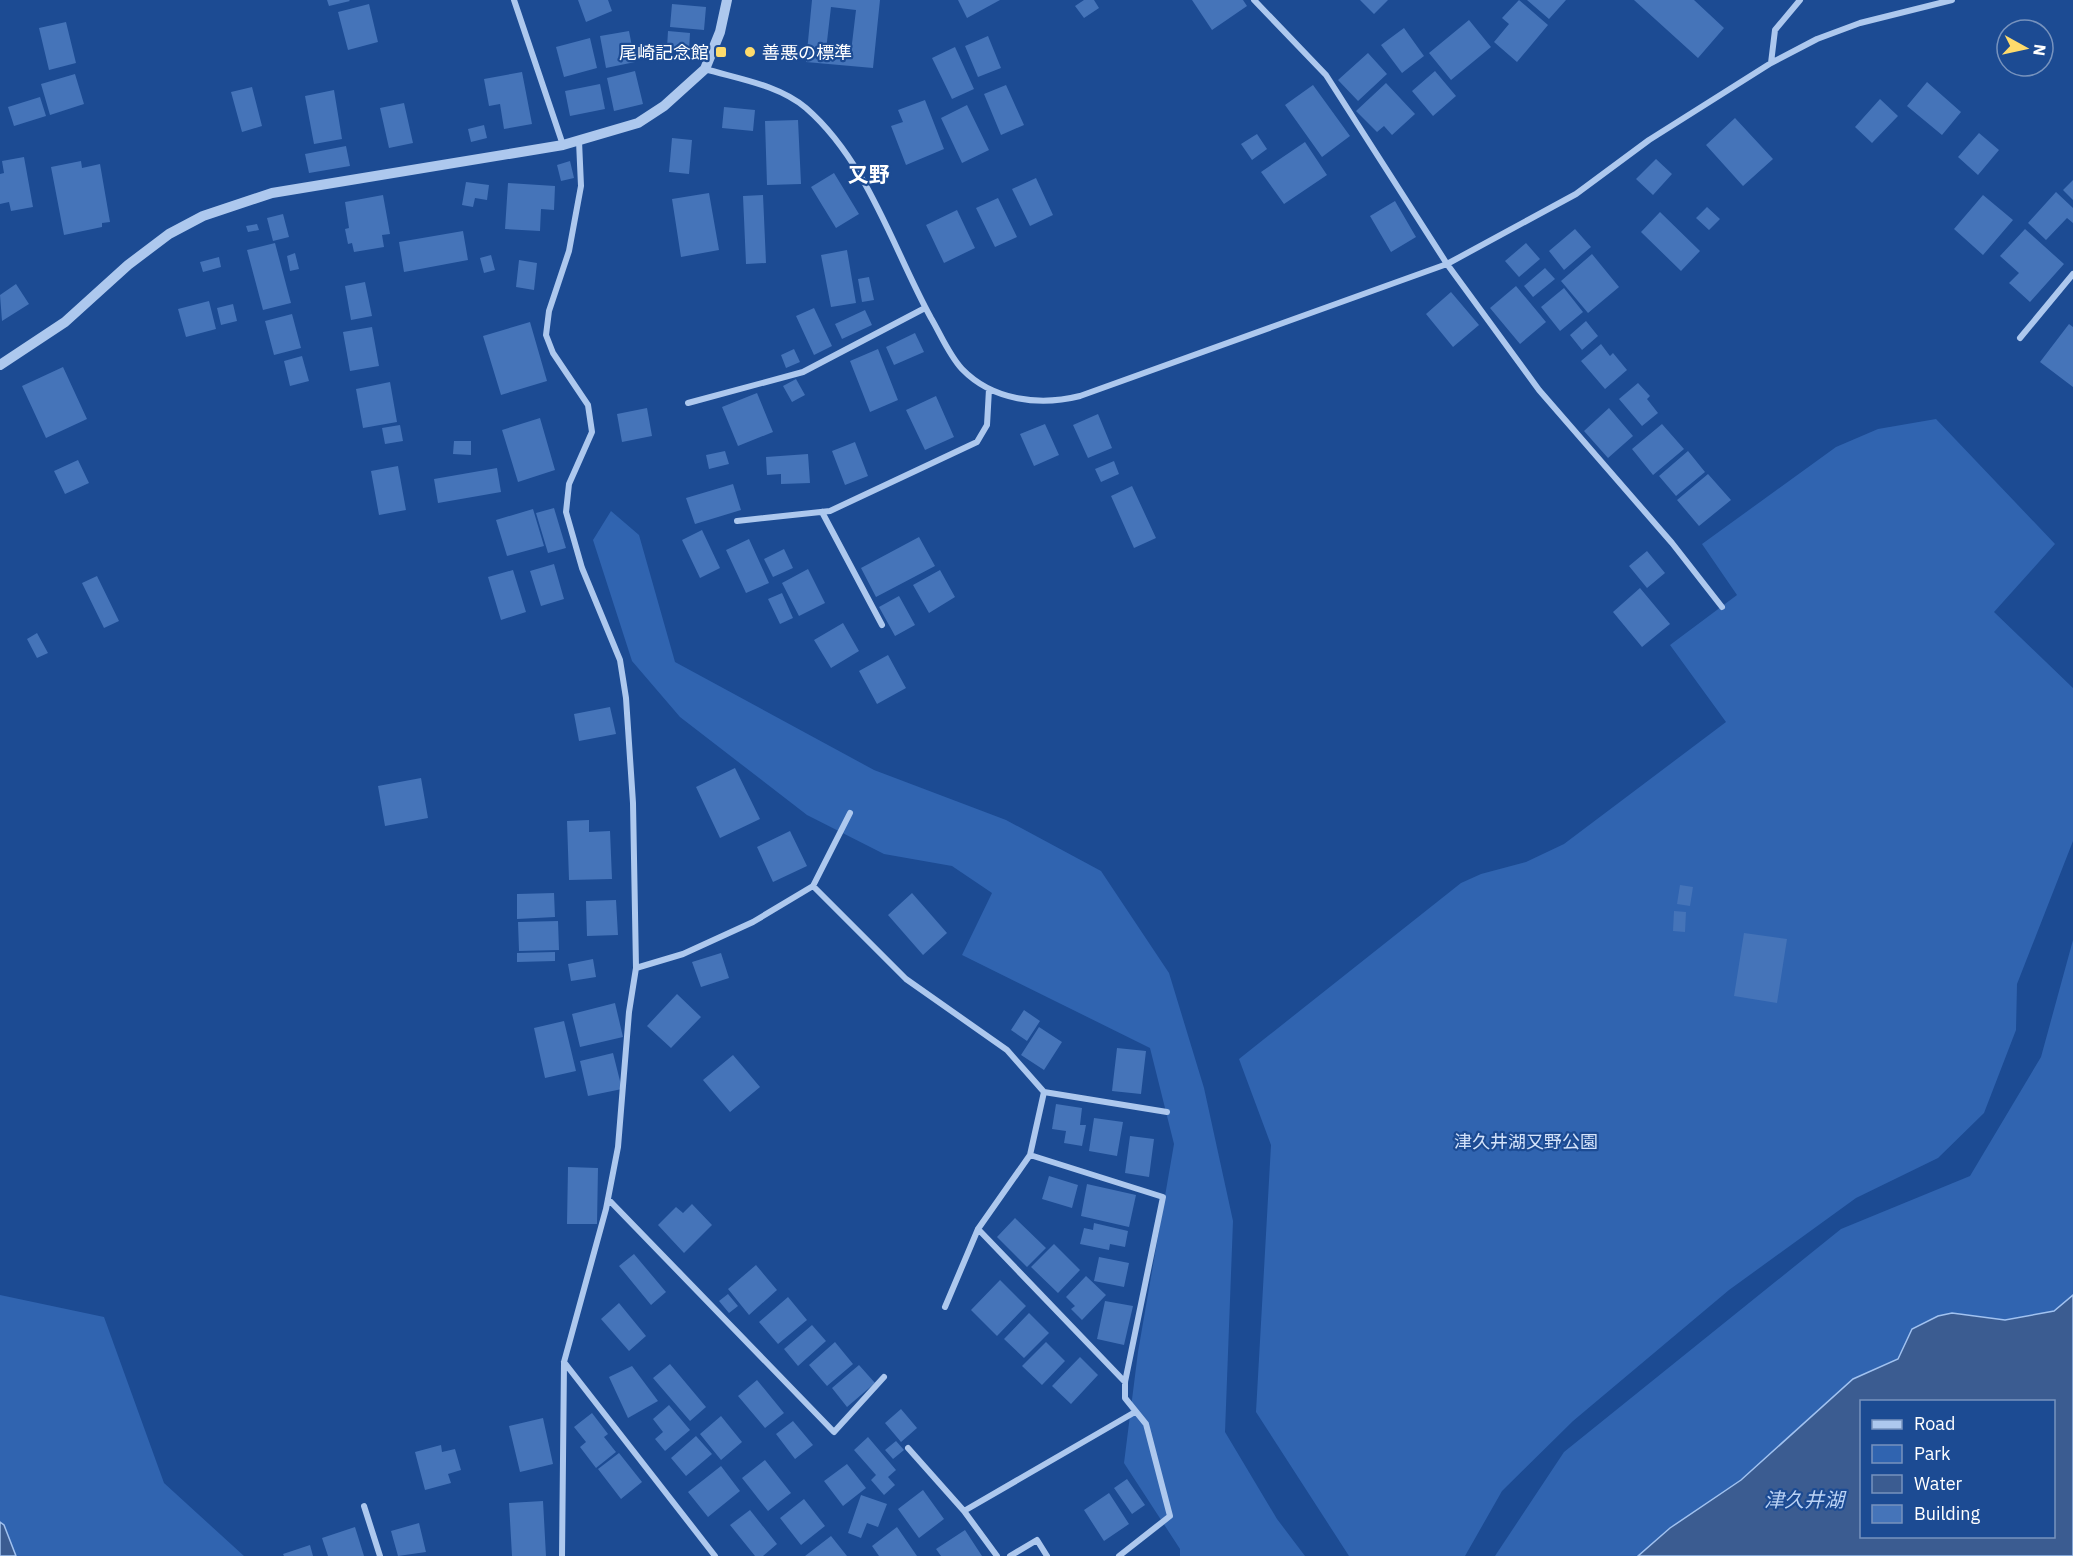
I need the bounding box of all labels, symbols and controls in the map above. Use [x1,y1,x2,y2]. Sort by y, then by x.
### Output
north arrow [1995,18,2055,78]
place label: 尾崎記念館 [619,41,709,64]
place label: 善悪の標準 [762,41,852,64]
text: N [2029,43,2051,57]
marker: 尾崎記念館 [714,45,728,59]
marker: 善悪の標準 [743,45,757,59]
district label: 又野 [848,160,890,188]
park label: 津久井湖又野公園 [1454,1130,1598,1153]
legend [1860,1400,2055,1538]
text: Road [1914,1412,1955,1435]
text: Park [1914,1442,1951,1465]
text: Water [1914,1472,1963,1495]
water label: 津久井湖 [1764,1486,1847,1513]
text: Building [1914,1502,1981,1525]

